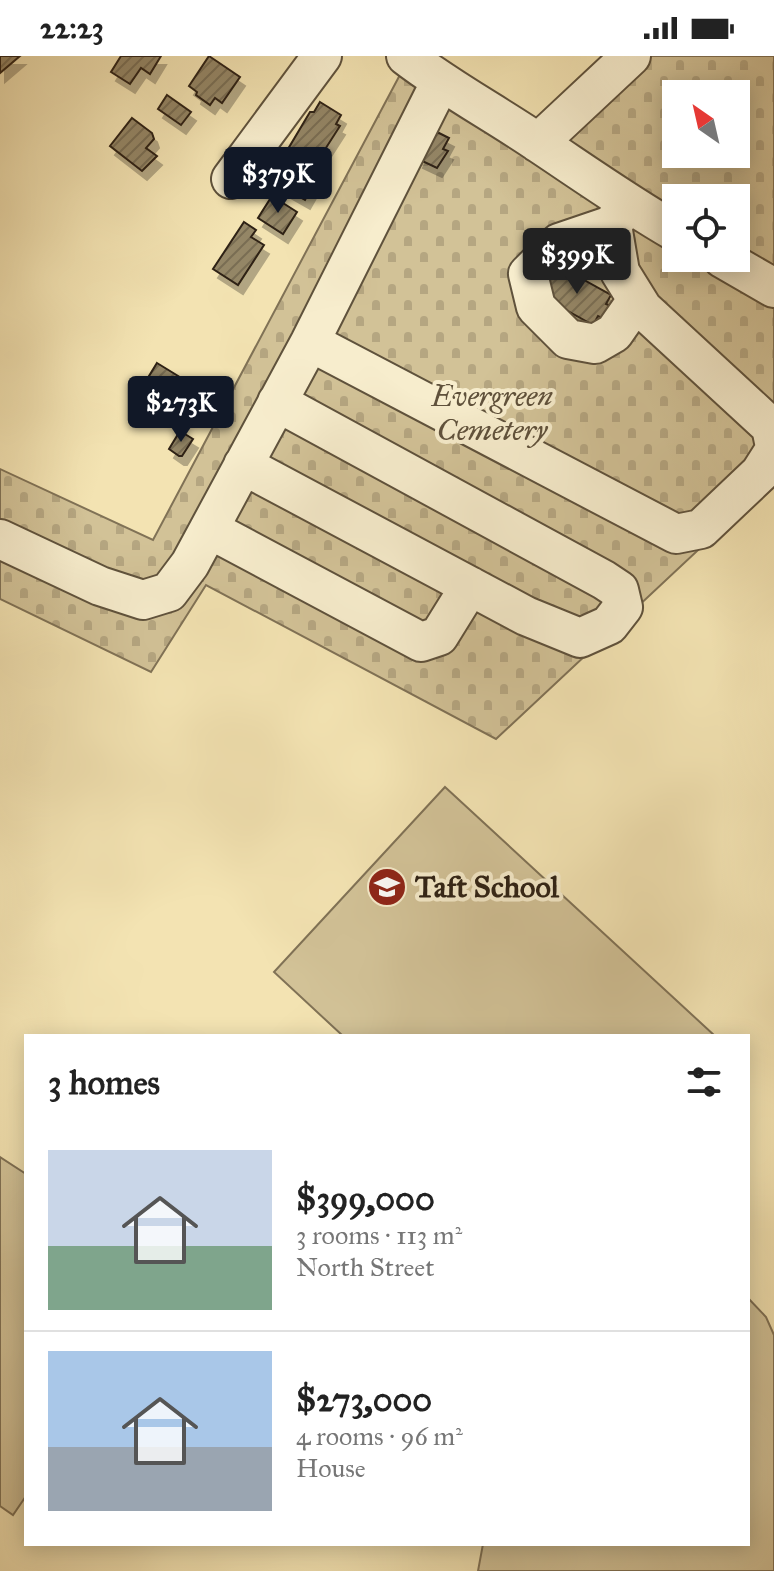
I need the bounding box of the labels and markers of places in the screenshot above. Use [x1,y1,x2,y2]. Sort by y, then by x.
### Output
pin: $379K [222,147,334,215]
pin: $399K [521,228,633,296]
pin: $273K [125,376,237,444]
school or university icon: Taft School [366,866,408,908]
place label: Taft School [415,869,560,905]

